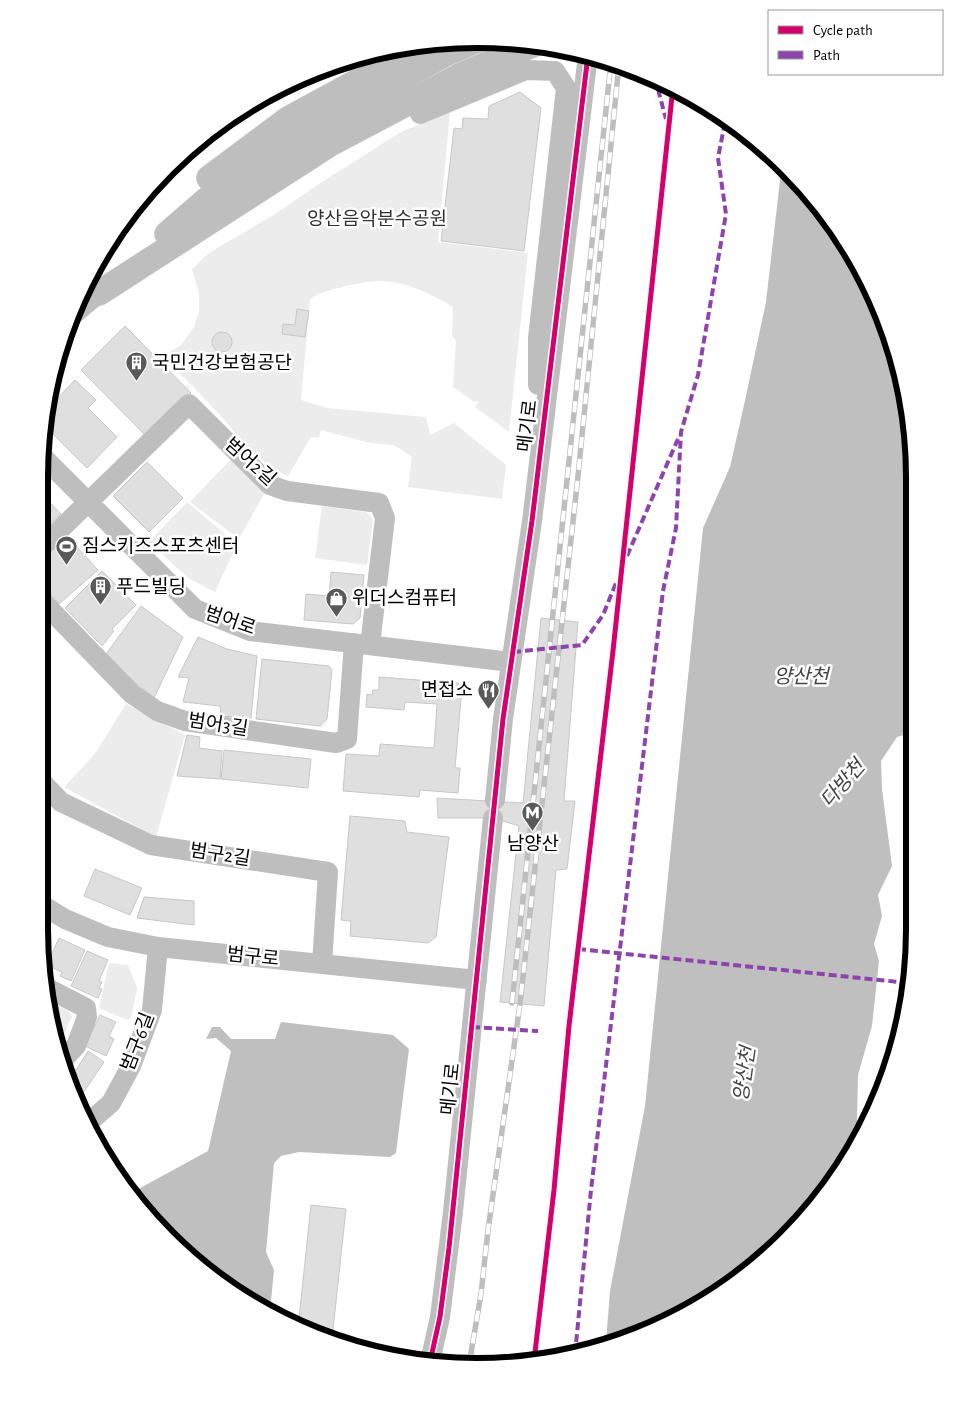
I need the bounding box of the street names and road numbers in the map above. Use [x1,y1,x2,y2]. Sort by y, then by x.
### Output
street label: 메기로 [514,399,541,453]
street label: 범어2길 [221,434,280,489]
street label: 범어로 [202,603,258,639]
street label: 범어3길 [187,710,249,739]
street label: 범구2길 [188,840,252,869]
street label: 범구로 [226,944,280,969]
street label: 범구6길 [117,1010,158,1074]
street label: 메기로 [438,1062,463,1116]

